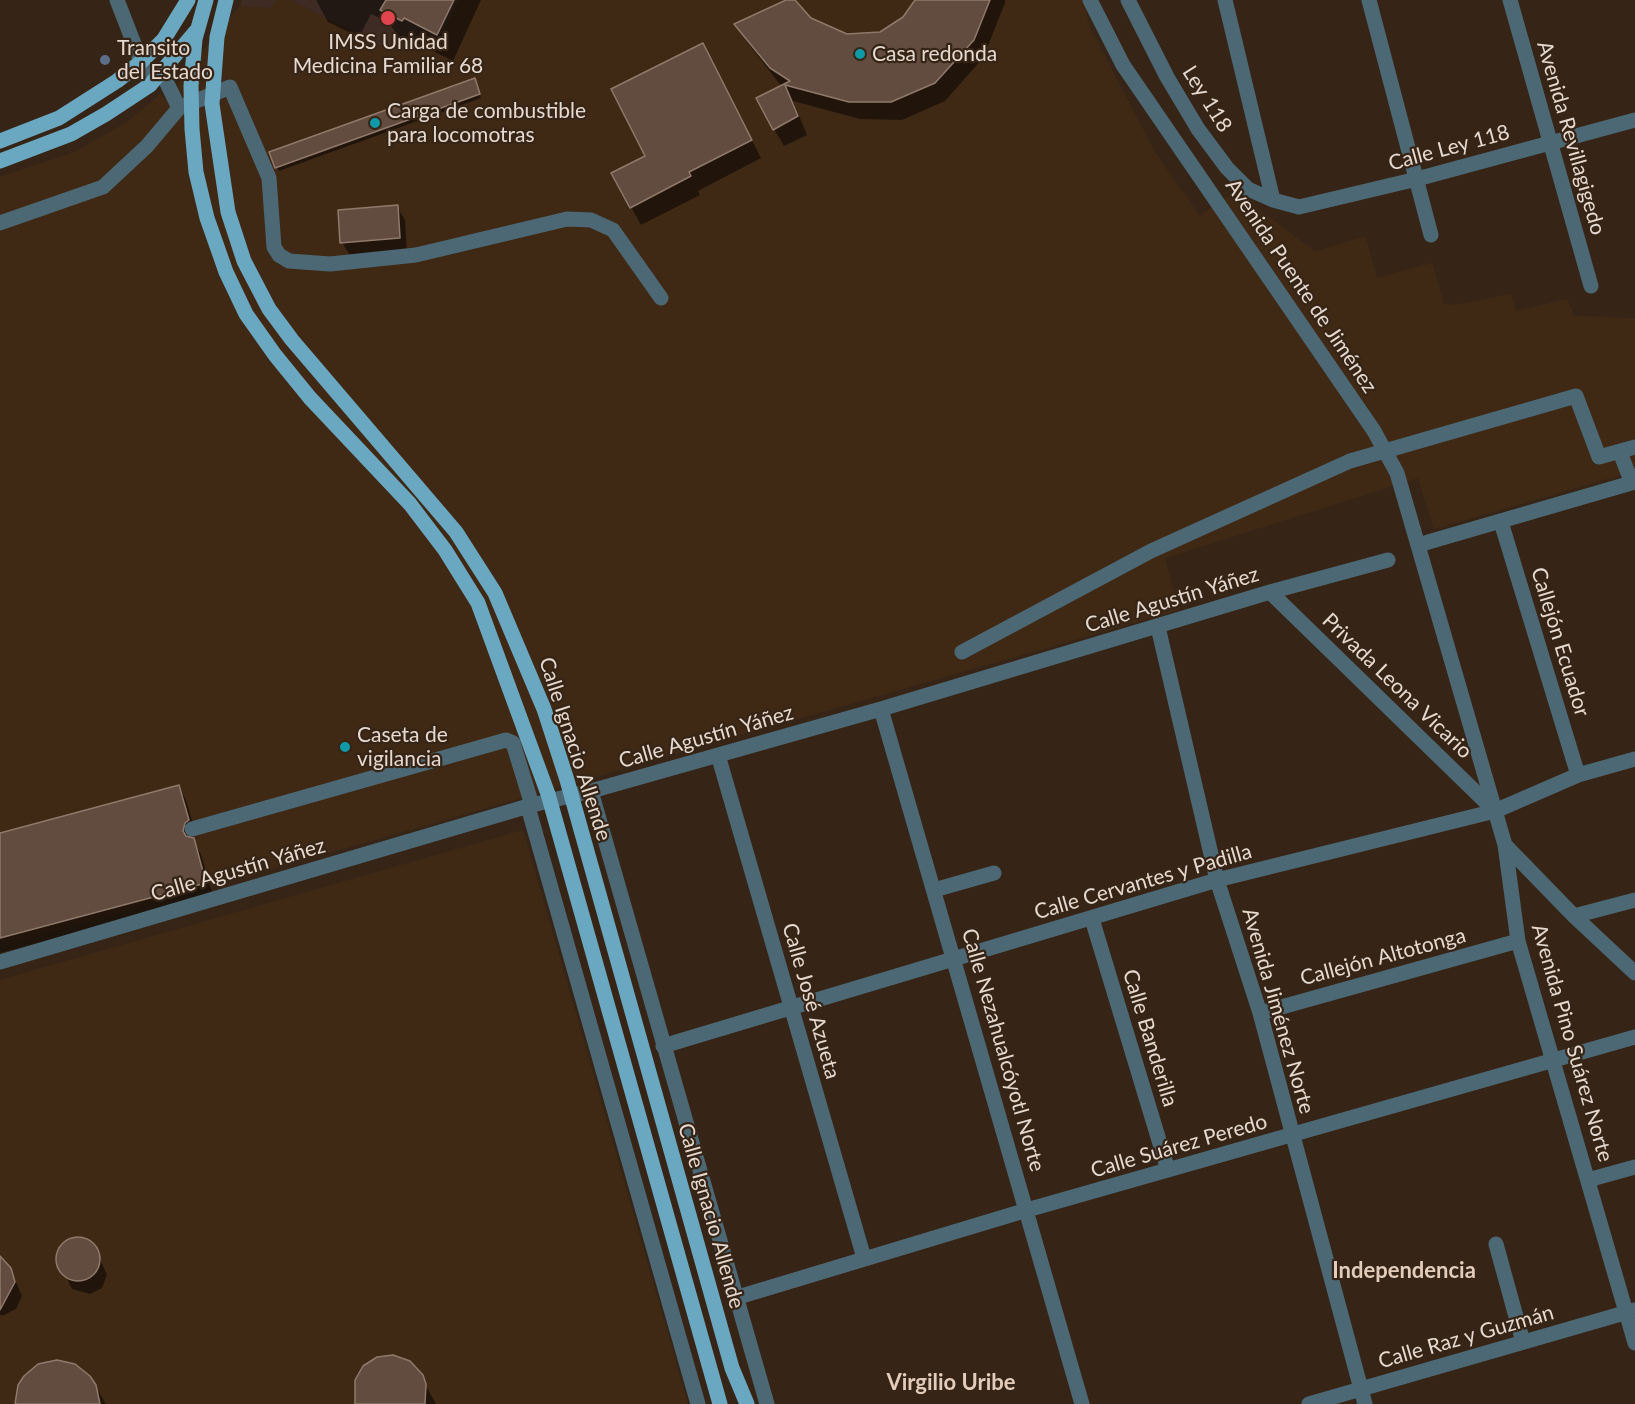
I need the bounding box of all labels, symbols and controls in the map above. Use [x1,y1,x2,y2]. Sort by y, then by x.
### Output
marker: IMSS Unidad Medicina Familiar 68 [379,9,397,27]
place label: IMSS Unidad Medicina Familiar 68 [293,29,483,79]
place label: Transito del Estado [117,35,213,85]
street label: Avenida Revillagigedo [1531,38,1611,238]
place label: Casa redonda [872,41,997,67]
marker: Casa redonda [853,47,867,61]
marker: Transito del Estado [98,53,112,67]
street label: Ley 118 [1177,61,1237,137]
place label: Carga de combustible para locomotras [387,98,586,148]
marker: Carga de combustible para locomotras [368,116,382,130]
street label: Calle Ley 118 [1386,120,1512,176]
street label: Avenida Puente de Jiménez [1220,174,1382,398]
street label: Calle Agustín Yáñez [1082,562,1262,638]
street label: Callejón Ecuador [1525,564,1595,720]
street label: Privada Leona Vicario [1317,608,1477,764]
street label: Calle Ignacio Allende [533,654,617,844]
street label: Calle Agustín Yáñez [616,700,796,774]
place label: Caseta de vigilancia [357,722,448,772]
marker: Caseta de vigilancia [338,740,352,754]
street label: Calle Agustín Yáñez [148,833,328,907]
street label: Calle Cervantes y Padilla [1031,839,1255,925]
street label: Avenida Jiménez Norte [1237,905,1319,1117]
street label: Calle José Azueta [777,920,845,1082]
street label: Avenida Pino Suárez Norte [1526,921,1618,1165]
street label: Callejón Altotonga [1297,923,1469,991]
street label: Calle Nezahualcóyotl Norte [956,926,1050,1174]
street label: Calle Banderilla [1117,966,1183,1110]
street label: Calle Suárez Peredo [1088,1109,1270,1183]
street label: Calle Ignacio Allende [672,1120,750,1312]
district label: Independencia [1332,1258,1476,1284]
street label: Calle Raz y Guzmán [1375,1300,1557,1374]
district label: Virgilio Uribe [886,1370,1016,1396]

